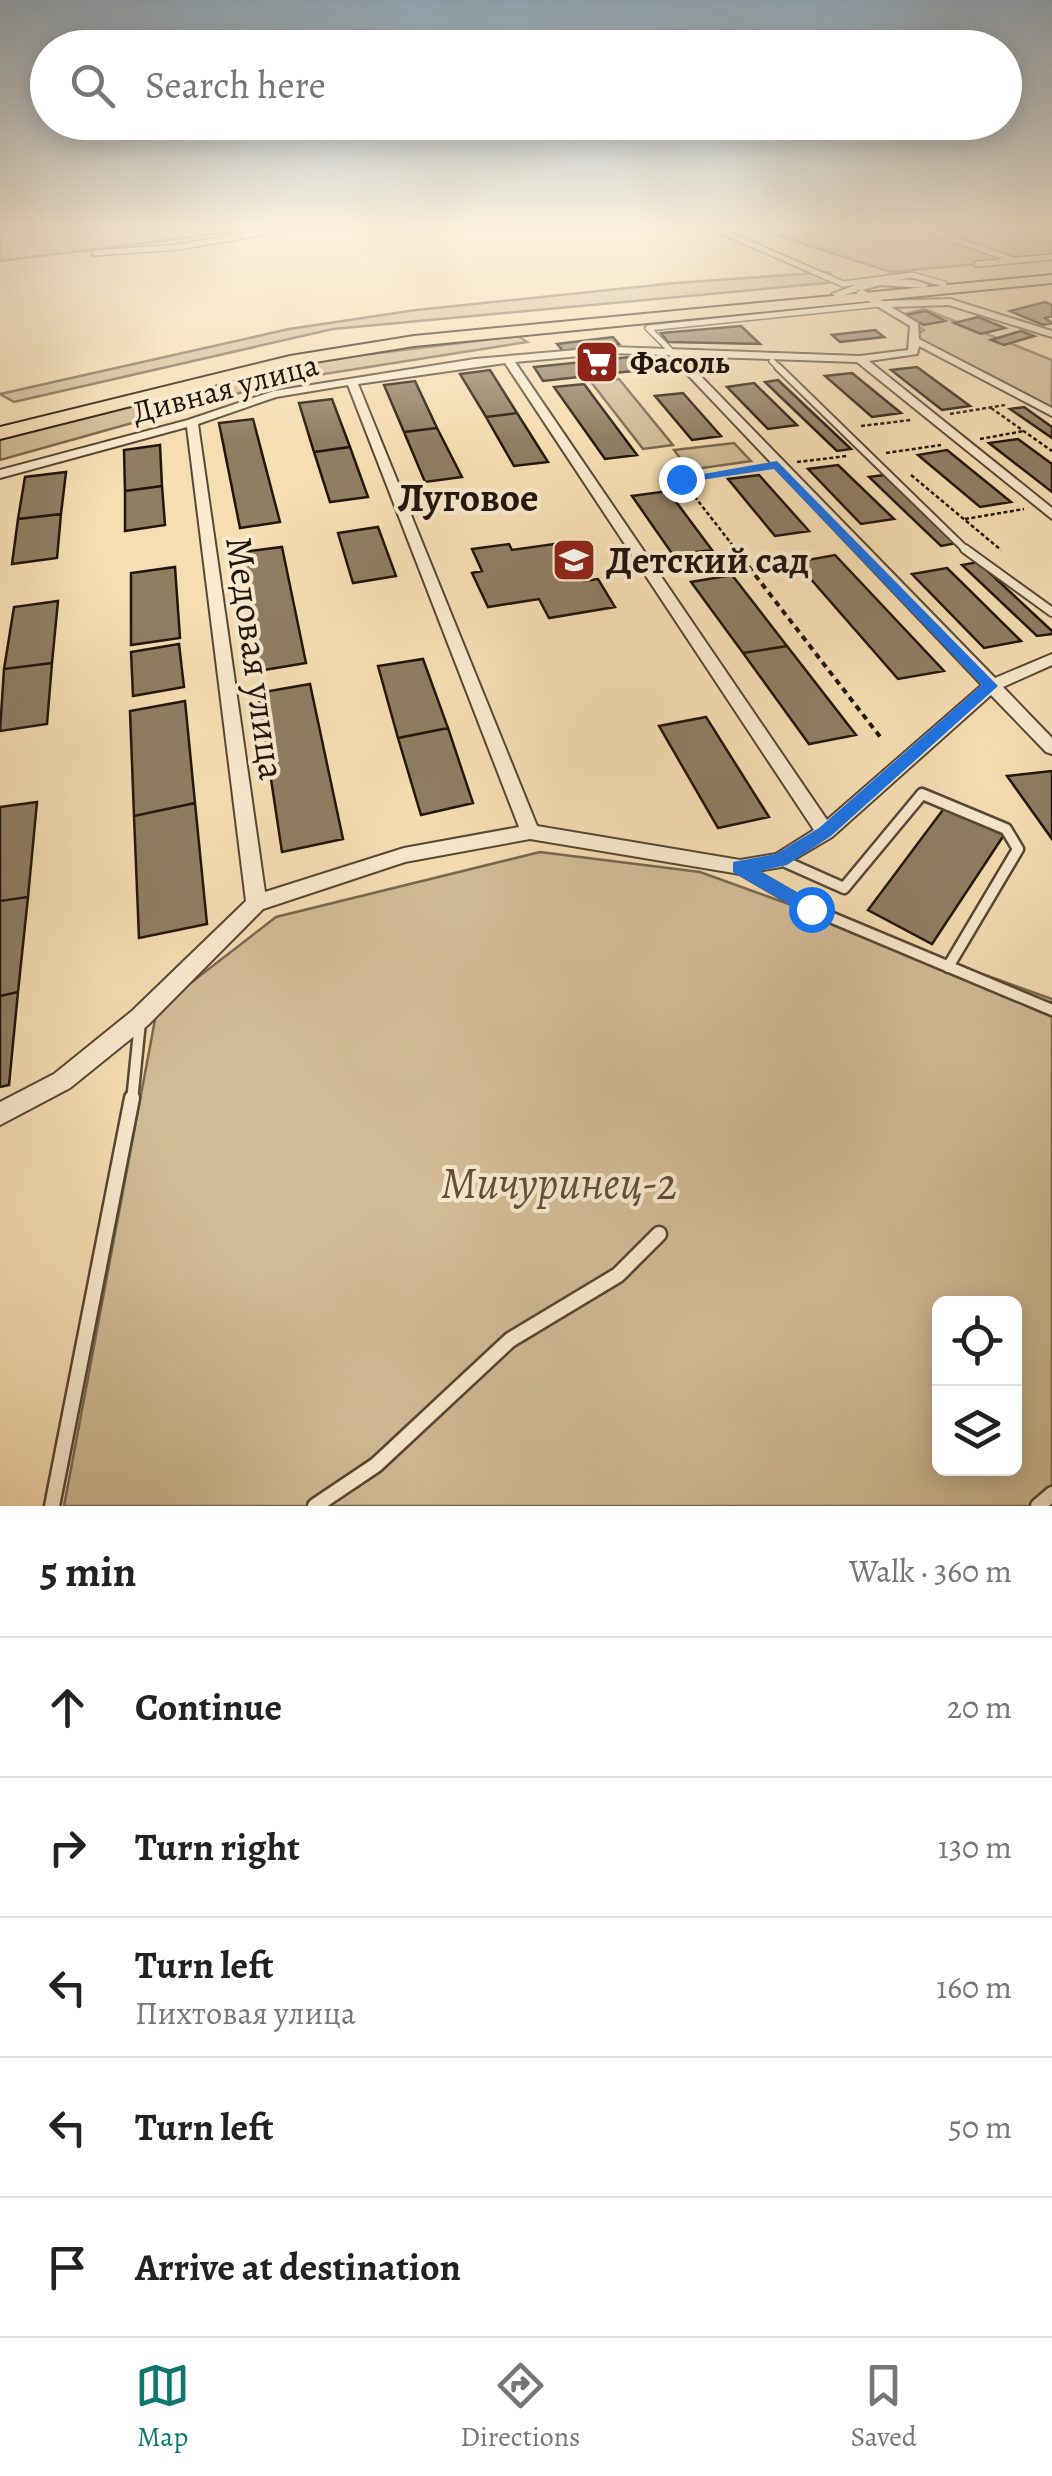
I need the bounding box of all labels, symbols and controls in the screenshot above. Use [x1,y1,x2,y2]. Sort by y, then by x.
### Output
search box [30,30,1022,140]
icon: search [65,58,120,113]
text: Search here [145,59,326,111]
supermarket icon: Фасоль [574,339,620,385]
place label: Фасоль [630,340,730,384]
street label: Дивная улица [127,342,323,434]
route end [659,457,705,503]
district label: Луговое [397,470,539,525]
street label: Медовая улица [213,533,299,783]
place label: Детский сад [606,534,809,586]
school or university icon: Детский сад [551,537,597,583]
route start [789,887,835,933]
park label: Мичуринец-2 [441,1152,677,1214]
map controls [932,1296,1022,1476]
button: locate [932,1296,1022,1386]
button: layers [932,1386,1022,1476]
text: 5 min [40,1543,136,1600]
text: Walk · 360 m [849,1549,1012,1593]
icon: ahead [40,1680,95,1735]
text: Continue [135,1681,282,1733]
text: 20 m [947,1685,1012,1729]
icon: right [40,1820,95,1875]
text: Turn right [135,1821,300,1873]
text: 130 m [938,1825,1012,1869]
text: Turn left [135,1939,274,1991]
icon: left [40,1960,95,2015]
text: 160 m [936,1965,1012,2009]
text: Пихтовая улица [135,1991,356,2035]
icon: left [40,2100,95,2155]
text: Turn left [135,2101,274,2153]
text: 50 m [948,2105,1012,2149]
icon: arrive [40,2240,95,2295]
text: Arrive at destination [135,2241,461,2293]
tab: Map [135,2358,190,2456]
tab: Directions [460,2358,580,2456]
tab: Saved [851,2358,917,2456]

